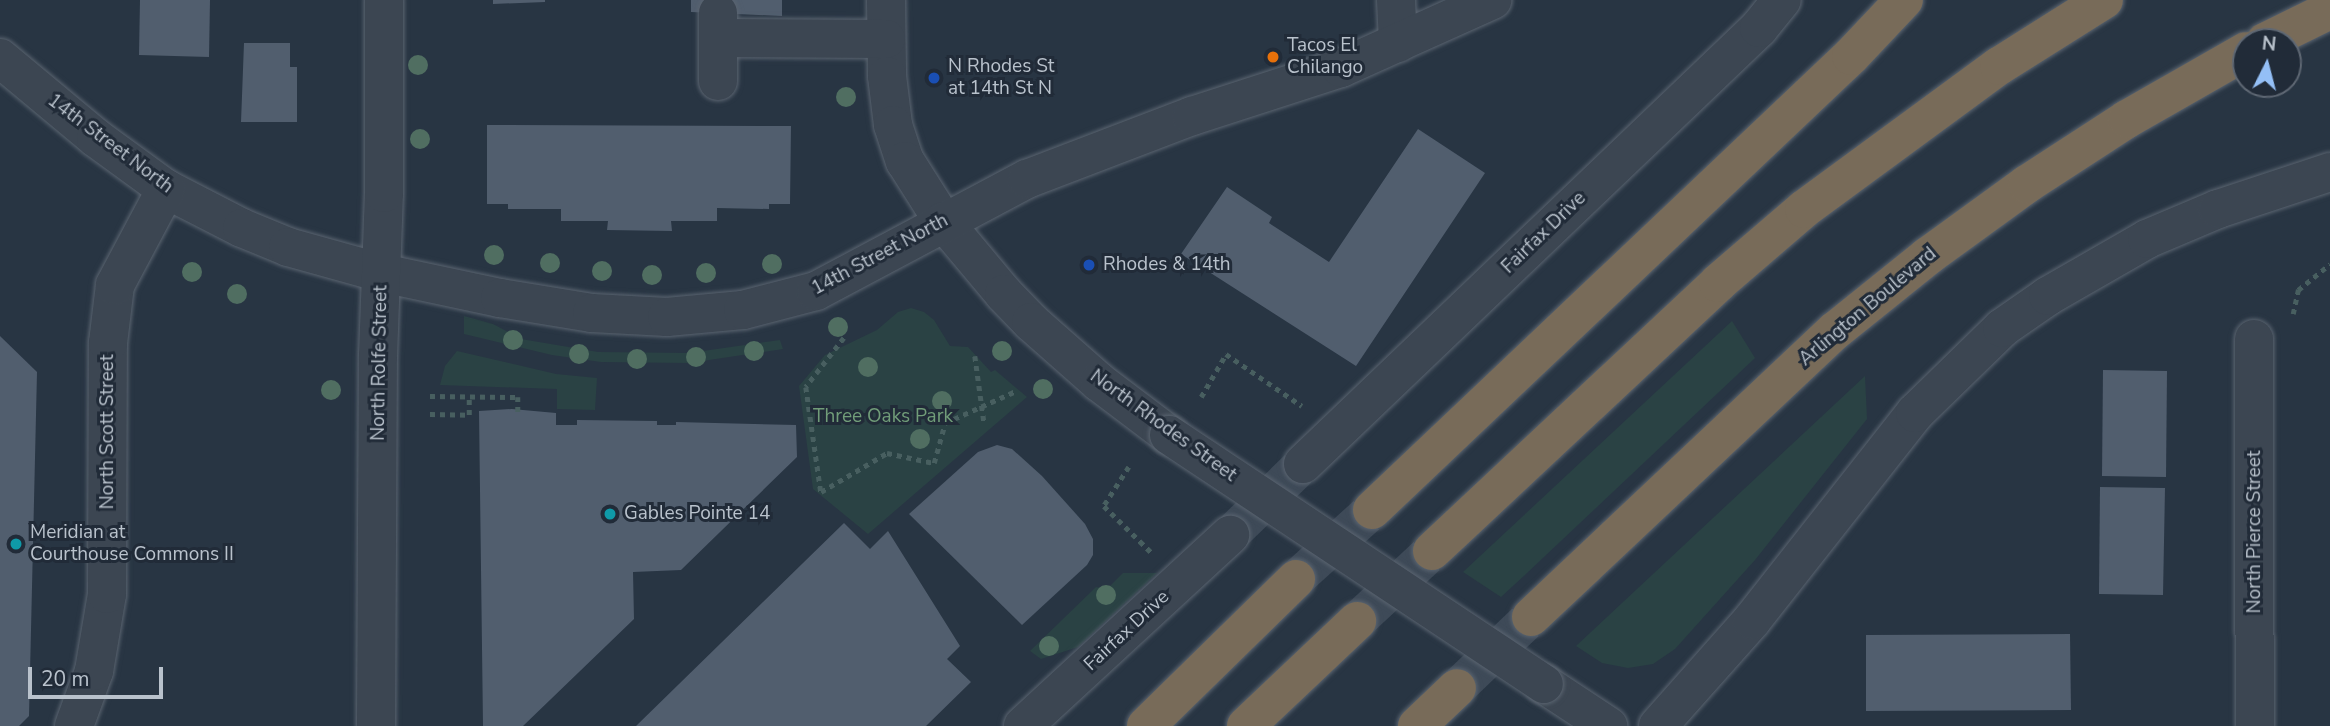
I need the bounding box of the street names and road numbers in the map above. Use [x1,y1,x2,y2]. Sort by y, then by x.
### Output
street label: 14th Street North [43,89,177,199]
street label: Fairfax Drive [1497,187,1591,279]
street label: 14th Street North [808,209,952,301]
street label: Arlington Boulevard [1795,243,1941,371]
street label: North Rolfe Street [367,285,393,441]
street label: North Scott Street [97,355,119,509]
street label: North Rhodes Street [1085,365,1241,487]
street label: North Pierce Street [2244,451,2266,613]
street label: Fairfax Drive [1080,586,1174,676]

